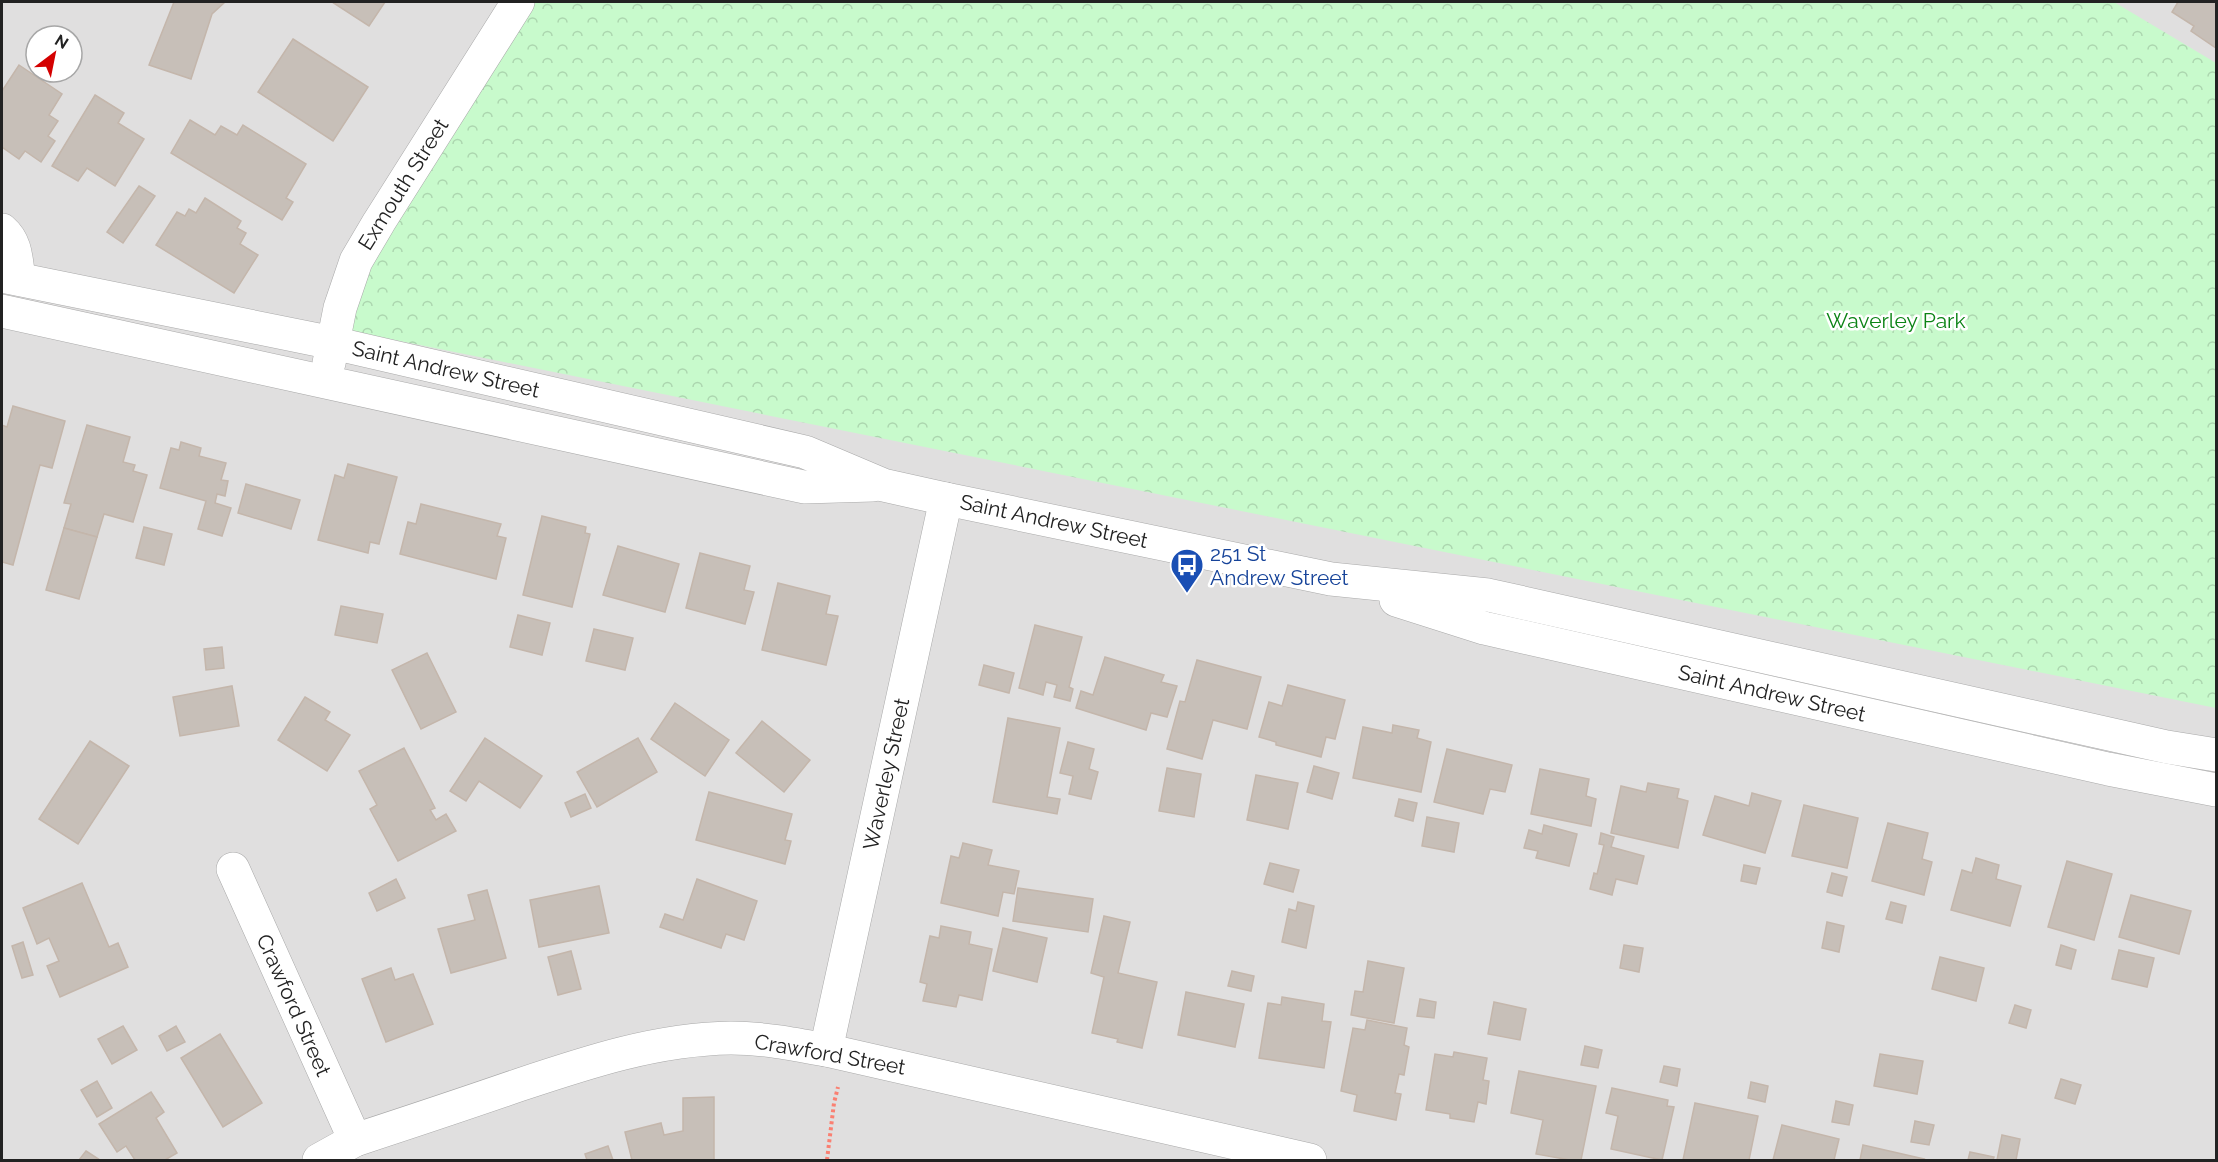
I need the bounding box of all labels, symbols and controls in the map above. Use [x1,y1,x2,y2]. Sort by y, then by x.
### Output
north arrow [24,24,84,84]
text: N [51,30,72,53]
street label: Exmouth Street [353,114,453,254]
park label: Waverley Park [1826,308,1966,333]
street label: Saint Andrew Street [350,335,542,403]
street label: Saint Andrew Street [958,489,1150,553]
place label: 251 St Andrew Street [1210,541,1349,590]
bus stop icon: 251 St Andrew Street [1169,547,1205,594]
street label: Saint Andrew Street [1676,659,1868,727]
street label: Waverley Street [858,696,914,852]
street label: Crawford Street [252,930,336,1080]
street label: Crawford Street [753,1028,907,1080]

